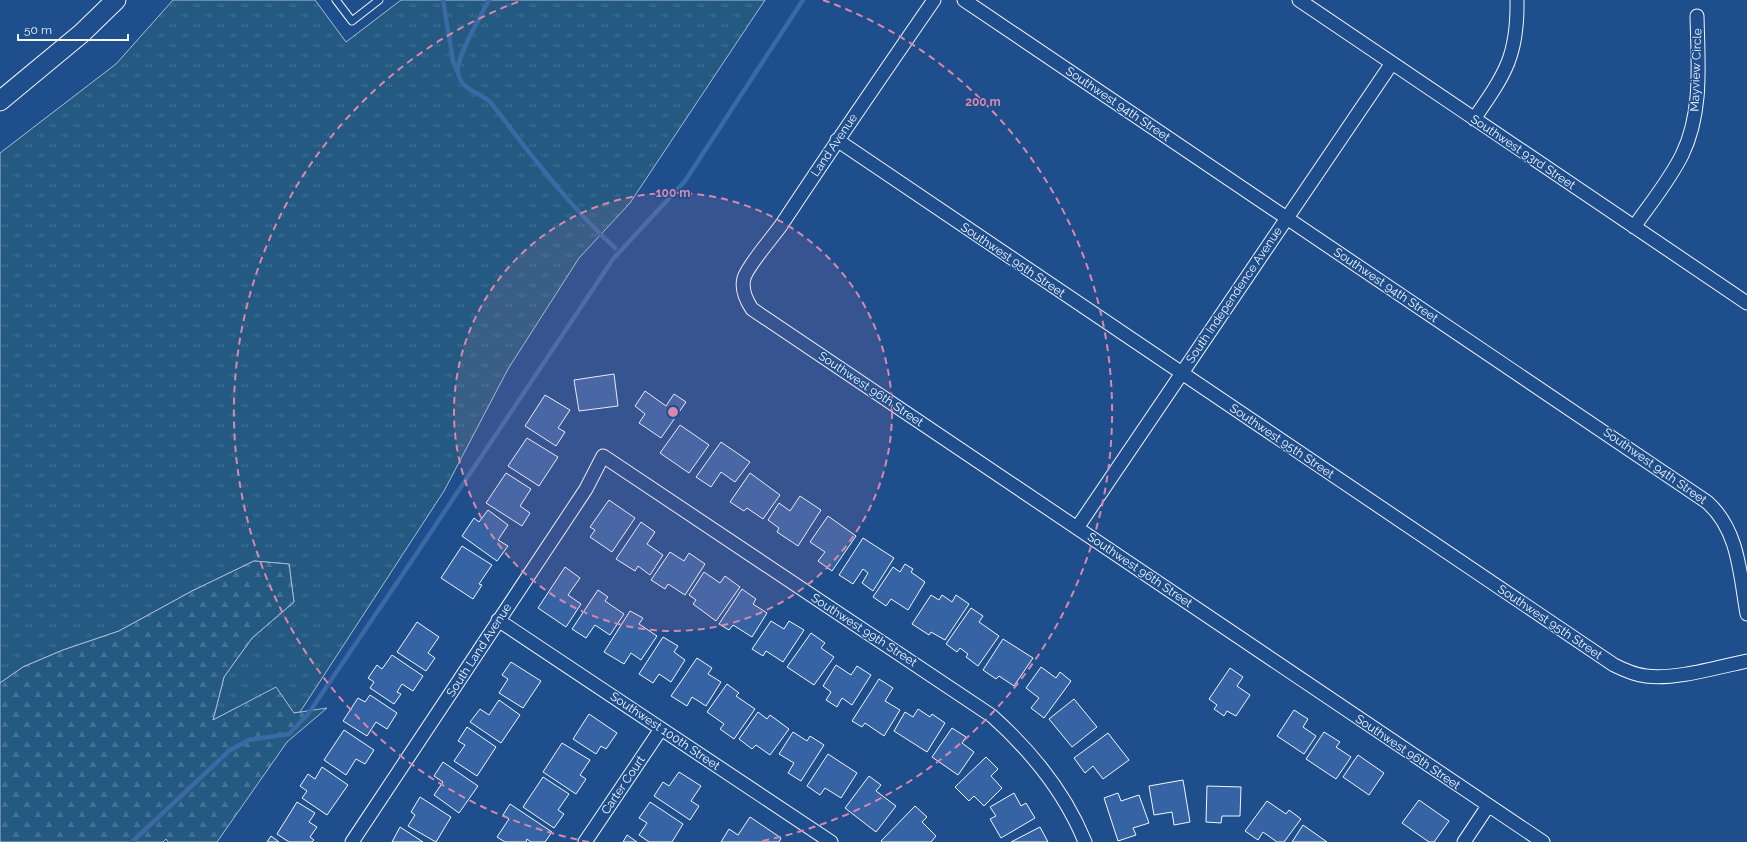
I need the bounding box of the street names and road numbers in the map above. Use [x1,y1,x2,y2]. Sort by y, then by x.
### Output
street label: Mayview Circle [1688,28,1704,112]
street label: Southwest 94th Street [1063,64,1173,144]
street label: Land Avenue [808,111,860,179]
street label: Southwest 93rd Street [1468,112,1578,192]
street label: Southwest 95th Street [958,220,1068,300]
street label: South Independence Avenue [1183,224,1285,366]
street label: Southwest 94th Street [1331,245,1441,325]
street label: Southwest 96th Street [816,349,926,429]
street label: Southwest 95th Street [1227,401,1337,481]
street label: Southwest 94th Street [1601,425,1709,507]
street label: Southwest 96th Street [1085,530,1195,610]
street label: Southwest 95th Street [1495,582,1605,662]
street label: Southwest 99th Street [808,591,920,669]
street label: South Land Avenue [444,601,514,699]
street label: Southwest 100th Street [608,689,722,773]
street label: Southwest 96th Street [1353,712,1463,792]
street label: Carter Court [598,753,648,817]

